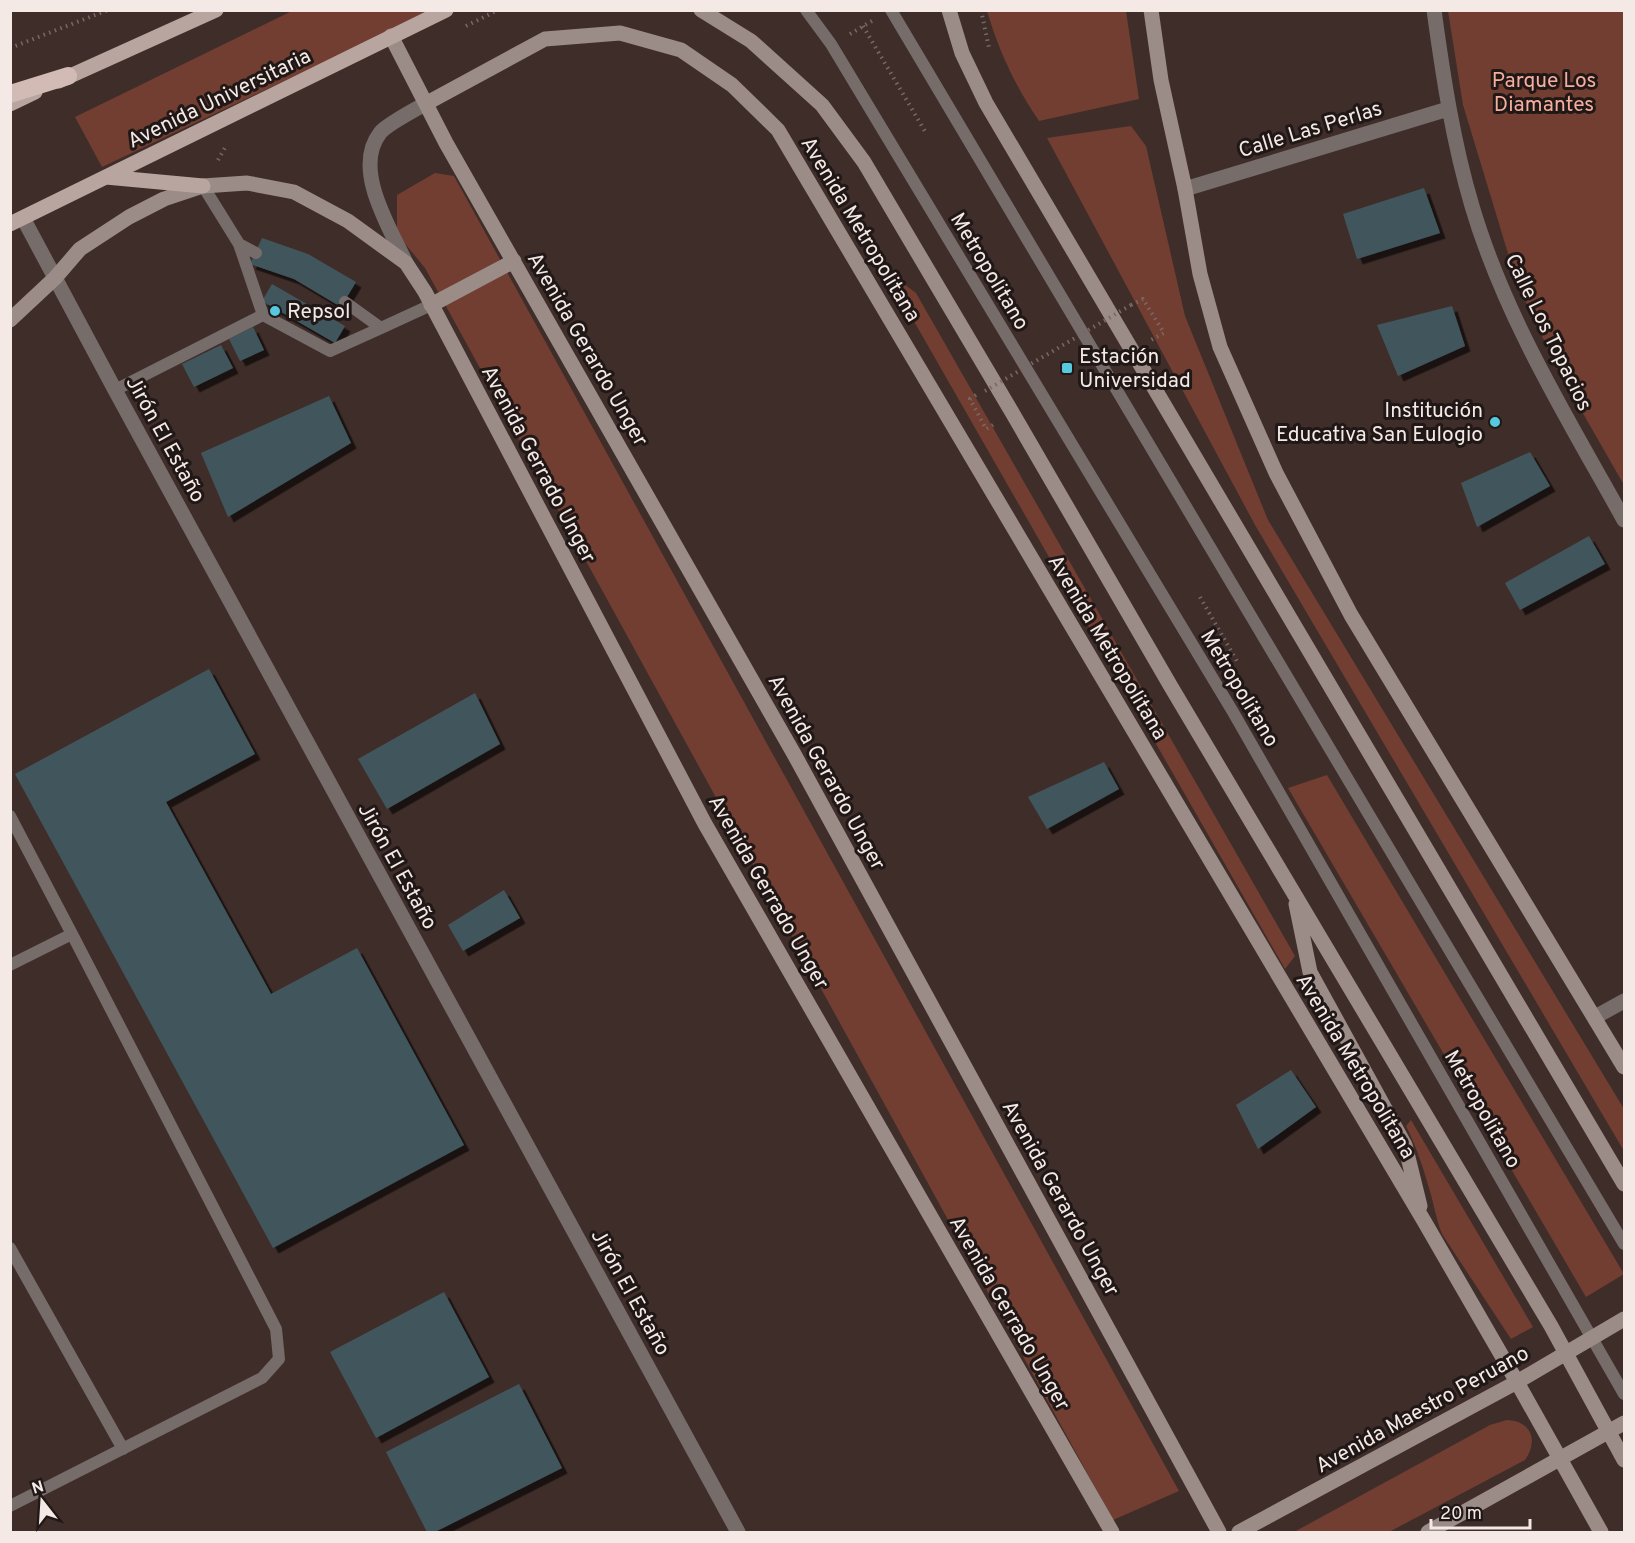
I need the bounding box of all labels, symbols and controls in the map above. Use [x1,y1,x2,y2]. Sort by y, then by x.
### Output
street label: Avenida Universitaria [124,43,316,155]
park label: Parque Los Diamantes [1492,68,1596,119]
street label: Calle Las Perlas [1235,96,1385,165]
street label: Avenida Metropolitana [794,132,926,327]
street label: Metropolitano [943,208,1034,335]
street label: Avenida Gerardo Unger [520,248,653,452]
street label: Calle Los Topacios [1498,250,1597,416]
place label: Repsol [287,299,350,326]
marker: Repsol [268,304,282,318]
place label: Estación Universidad [1079,344,1191,395]
street label: Avenida Gerrado Unger [474,361,601,568]
marker: Estación Universidad [1060,361,1074,375]
street label: Jirón El Estaño [119,372,211,508]
place label: Institución Educativa San Eulogio [1276,398,1483,449]
marker: Institución Educativa San Eulogio [1488,415,1502,429]
street label: Avenida Metropolitana [1041,550,1173,745]
street label: Metropolitano [1193,625,1284,752]
street label: Avenida Gerardo Unger [761,670,891,875]
street label: Avenida Gerrado Unger [701,791,834,995]
street label: Jirón El Estaño [351,799,443,935]
street label: Avenida Metropolitana [1289,969,1421,1164]
street label: Metropolitano [1437,1046,1526,1174]
street label: Avenida Gerardo Unger [995,1096,1125,1301]
street label: Avenida Gerrado Unger [942,1212,1075,1416]
street label: Jirón El Estaño [584,1225,676,1361]
street label: Avenida Maestro Peruano [1311,1340,1534,1480]
north arrow [12,1471,72,1531]
text: N [30,1477,47,1500]
scale bar [1431,1492,1530,1530]
text: 20 m [1440,1503,1482,1526]

